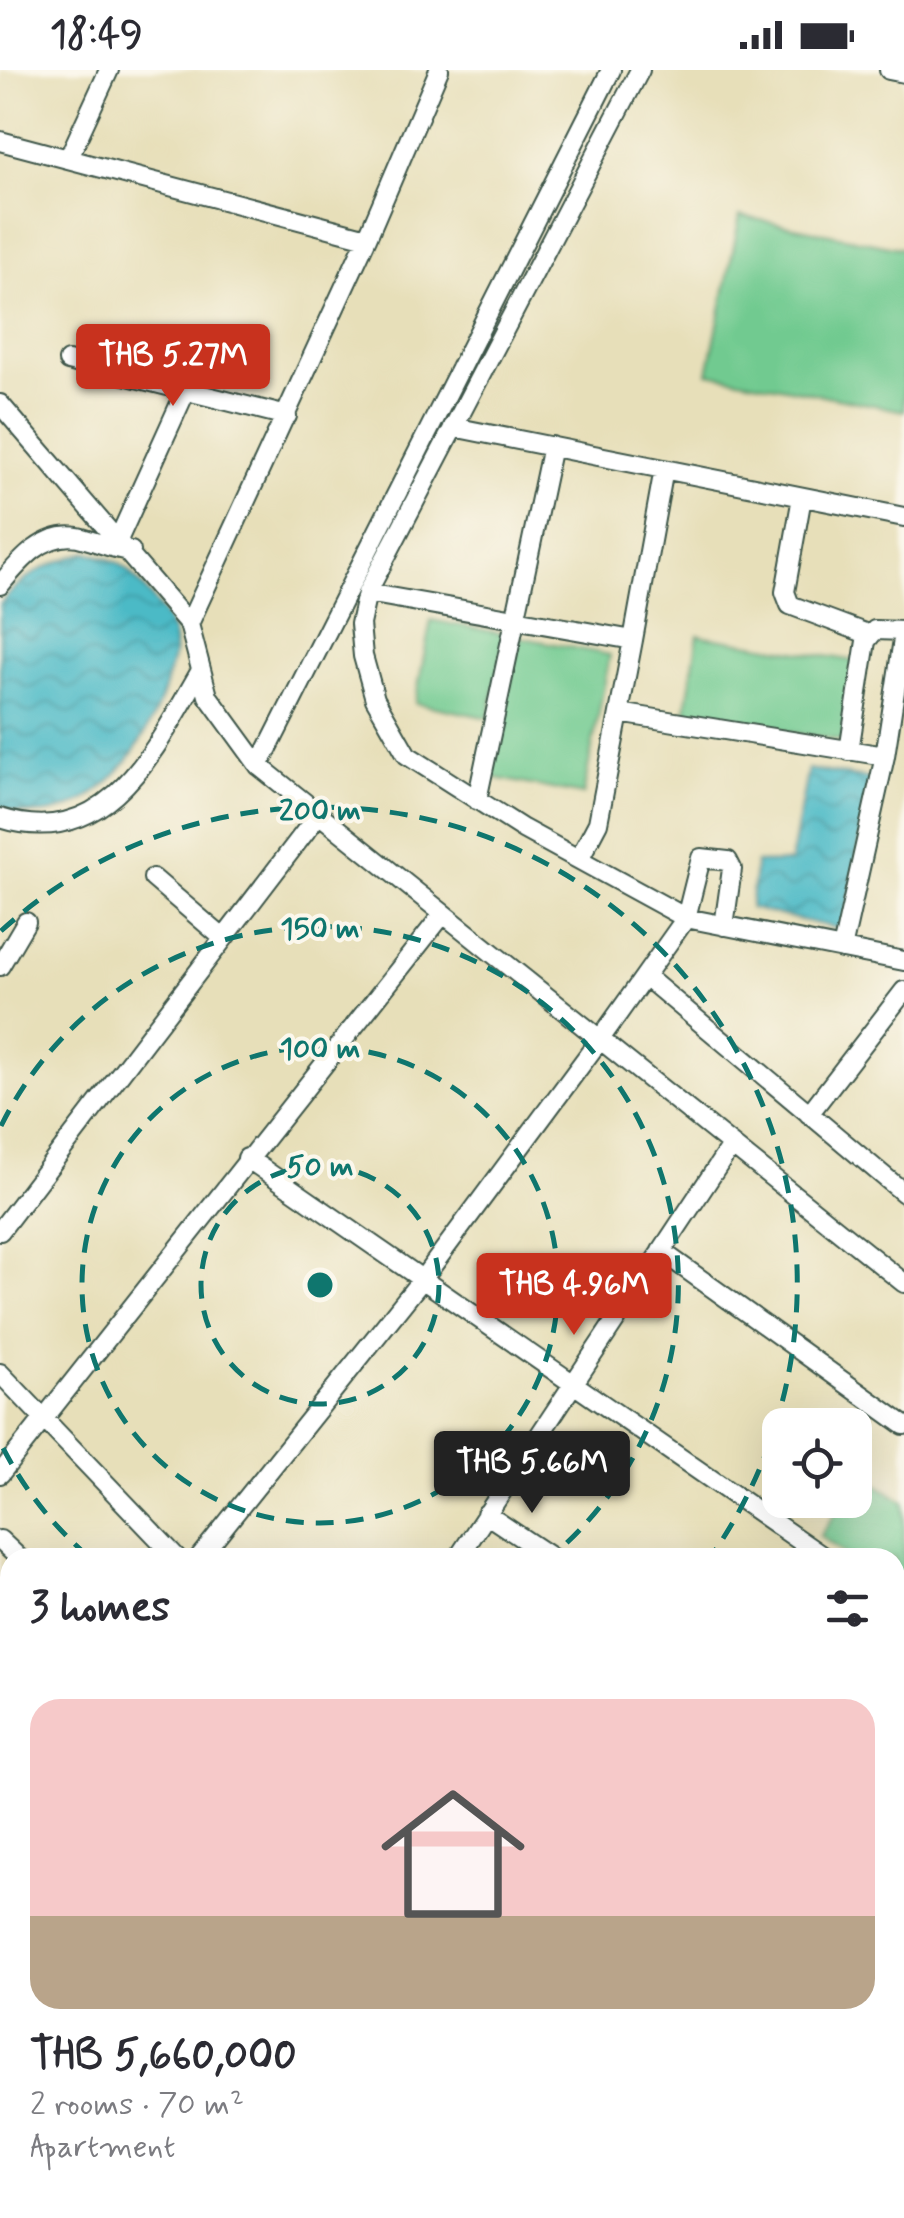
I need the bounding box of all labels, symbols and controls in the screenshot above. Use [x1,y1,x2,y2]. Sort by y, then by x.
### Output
text: 18:49 [50,11,143,60]
pin: THB 5.27M [59,324,287,409]
text: THB 5.27M [98,335,248,377]
text: 200 m [279,792,361,831]
text: 150 m [280,910,360,949]
text: 100 m [280,1030,360,1069]
text: 50 m [286,1148,354,1187]
pin: THB 4.96M [460,1253,688,1338]
text: THB 4.96M [499,1264,649,1306]
centre of rings [302,1267,338,1303]
map controls [762,1408,872,1518]
button: locate [762,1408,872,1518]
pin: THB 5.66M [418,1431,646,1516]
text: THB 5.66M [456,1442,608,1484]
text: 3 homes [30,1581,170,1636]
icon: filters [820,1581,875,1636]
icon: home [363,1764,543,1944]
text: THB 5,660,000 [30,2029,297,2084]
text: 2 rooms · 70 m² [30,2084,244,2126]
text: Apartment [30,2126,175,2168]

